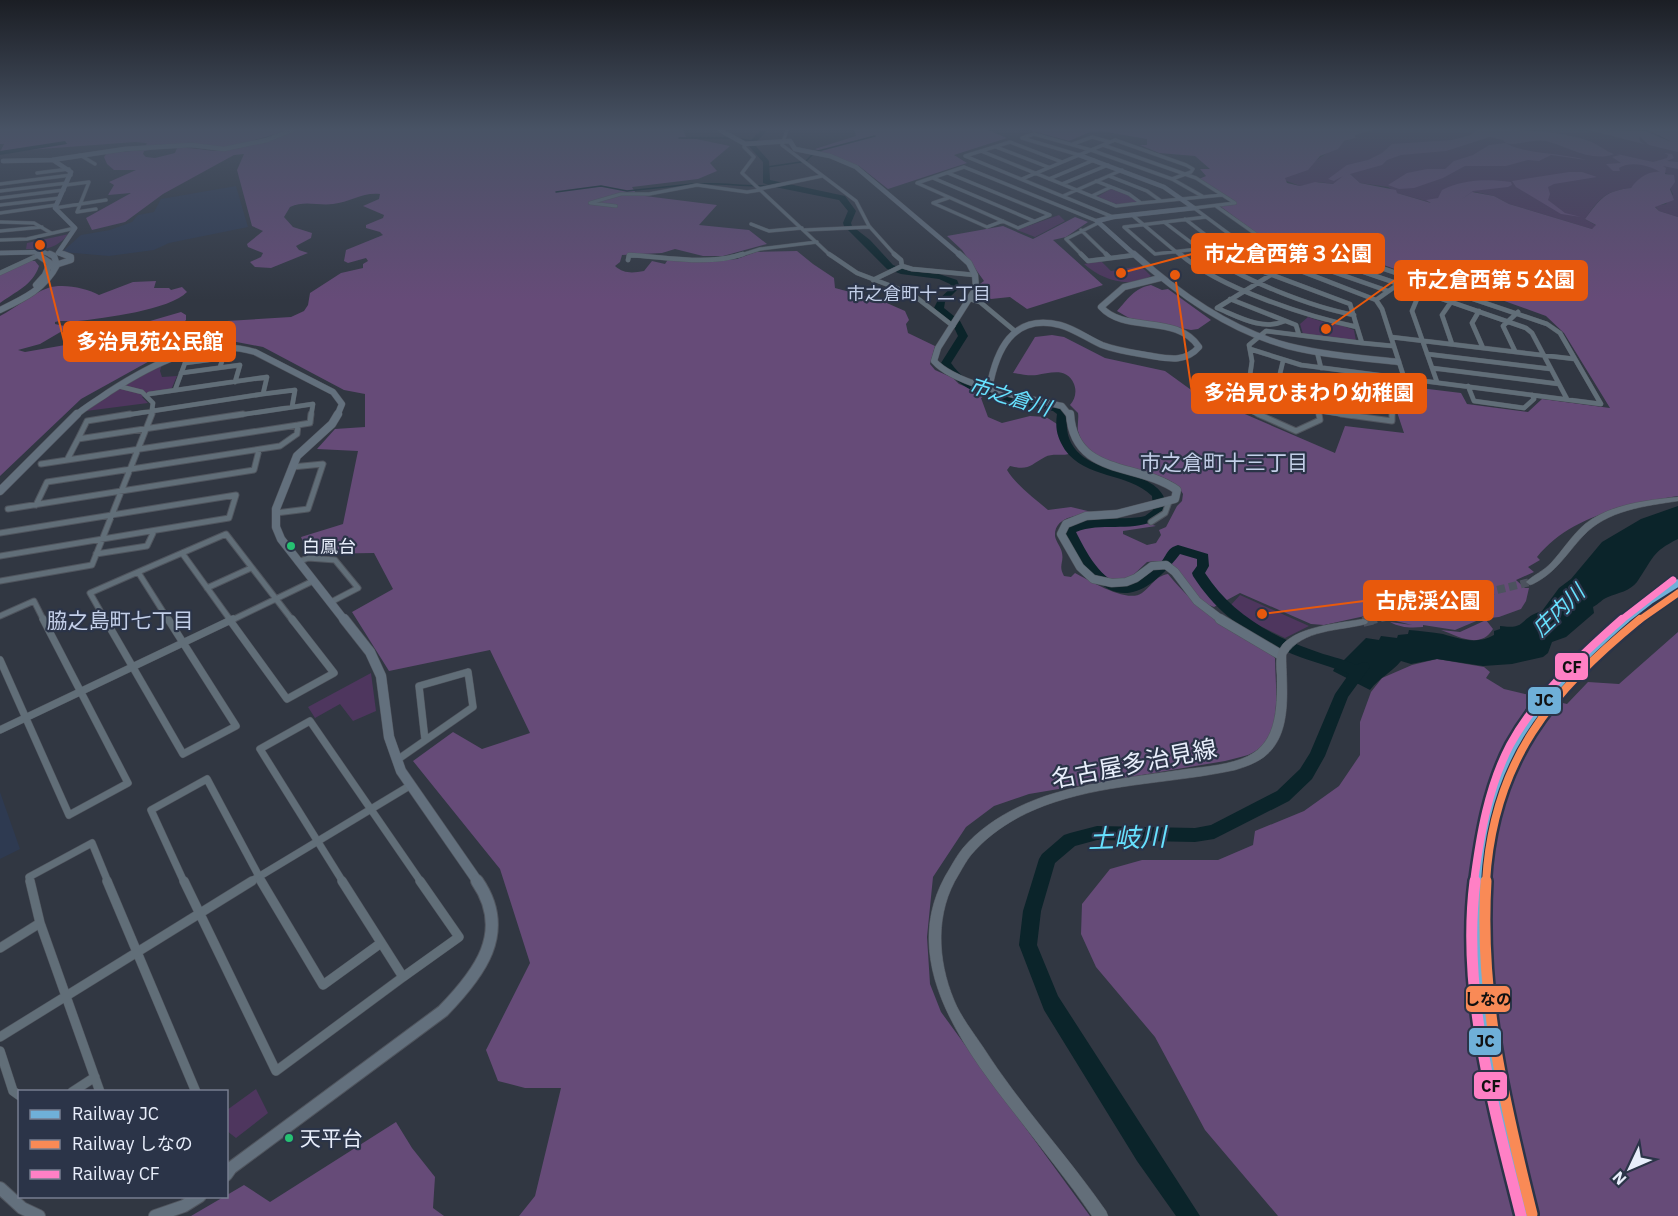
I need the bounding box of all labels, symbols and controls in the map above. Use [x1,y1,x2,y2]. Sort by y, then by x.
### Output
callout: 市之倉西第３公園 [1192,234,1384,273]
text: 市之倉西第３公園 [1204,239,1372,267]
callout: 市之倉西第５公園 [1395,261,1587,300]
text: 市之倉西第５公園 [1407,265,1575,293]
district label: 市之倉町十二丁目 [847,282,991,305]
callout: 多治見苑公民館 [64,322,235,361]
text: 多治見苑公民館 [77,327,224,355]
water label: 市之倉川 [966,370,1056,422]
callout: 多治見ひまわり幼稚園 [1192,374,1426,413]
text: 多治見ひまわり幼稚園 [1204,378,1414,406]
district label: 市之倉町十三丁目 [1140,448,1308,476]
place label: 白鳳台 [302,535,356,558]
marker: 白鳳台 [285,540,297,552]
water label: 庄内川 [1526,577,1592,642]
callout: 古虎渓公園 [1364,581,1493,620]
text: 古虎渓公園 [1376,586,1481,614]
district label: 脇之島町七丁目 [47,606,194,634]
line badge: CF [1554,652,1589,681]
text: CF [1562,657,1582,677]
line badge: JC [1527,686,1562,715]
text: JC [1534,690,1554,710]
street label: 名古屋多治見線 [1048,731,1220,795]
water label: 土岐川 [1087,819,1170,855]
line badge: しなの [1465,985,1511,1013]
text: しなの [1464,989,1512,1009]
line badge: JC [1468,1027,1502,1056]
text: JC [1475,1031,1495,1051]
line badge: CF [1473,1071,1508,1100]
text: CF [1481,1076,1501,1096]
legend [18,1090,228,1198]
text: Railway JC [72,1102,159,1125]
place label: 天平台 [300,1124,363,1152]
text: Railway しなの [72,1132,193,1155]
marker: 天平台 [283,1132,295,1144]
north arrow [1600,1138,1660,1198]
text: Railway CF [72,1162,160,1185]
text: N [1608,1167,1630,1190]

